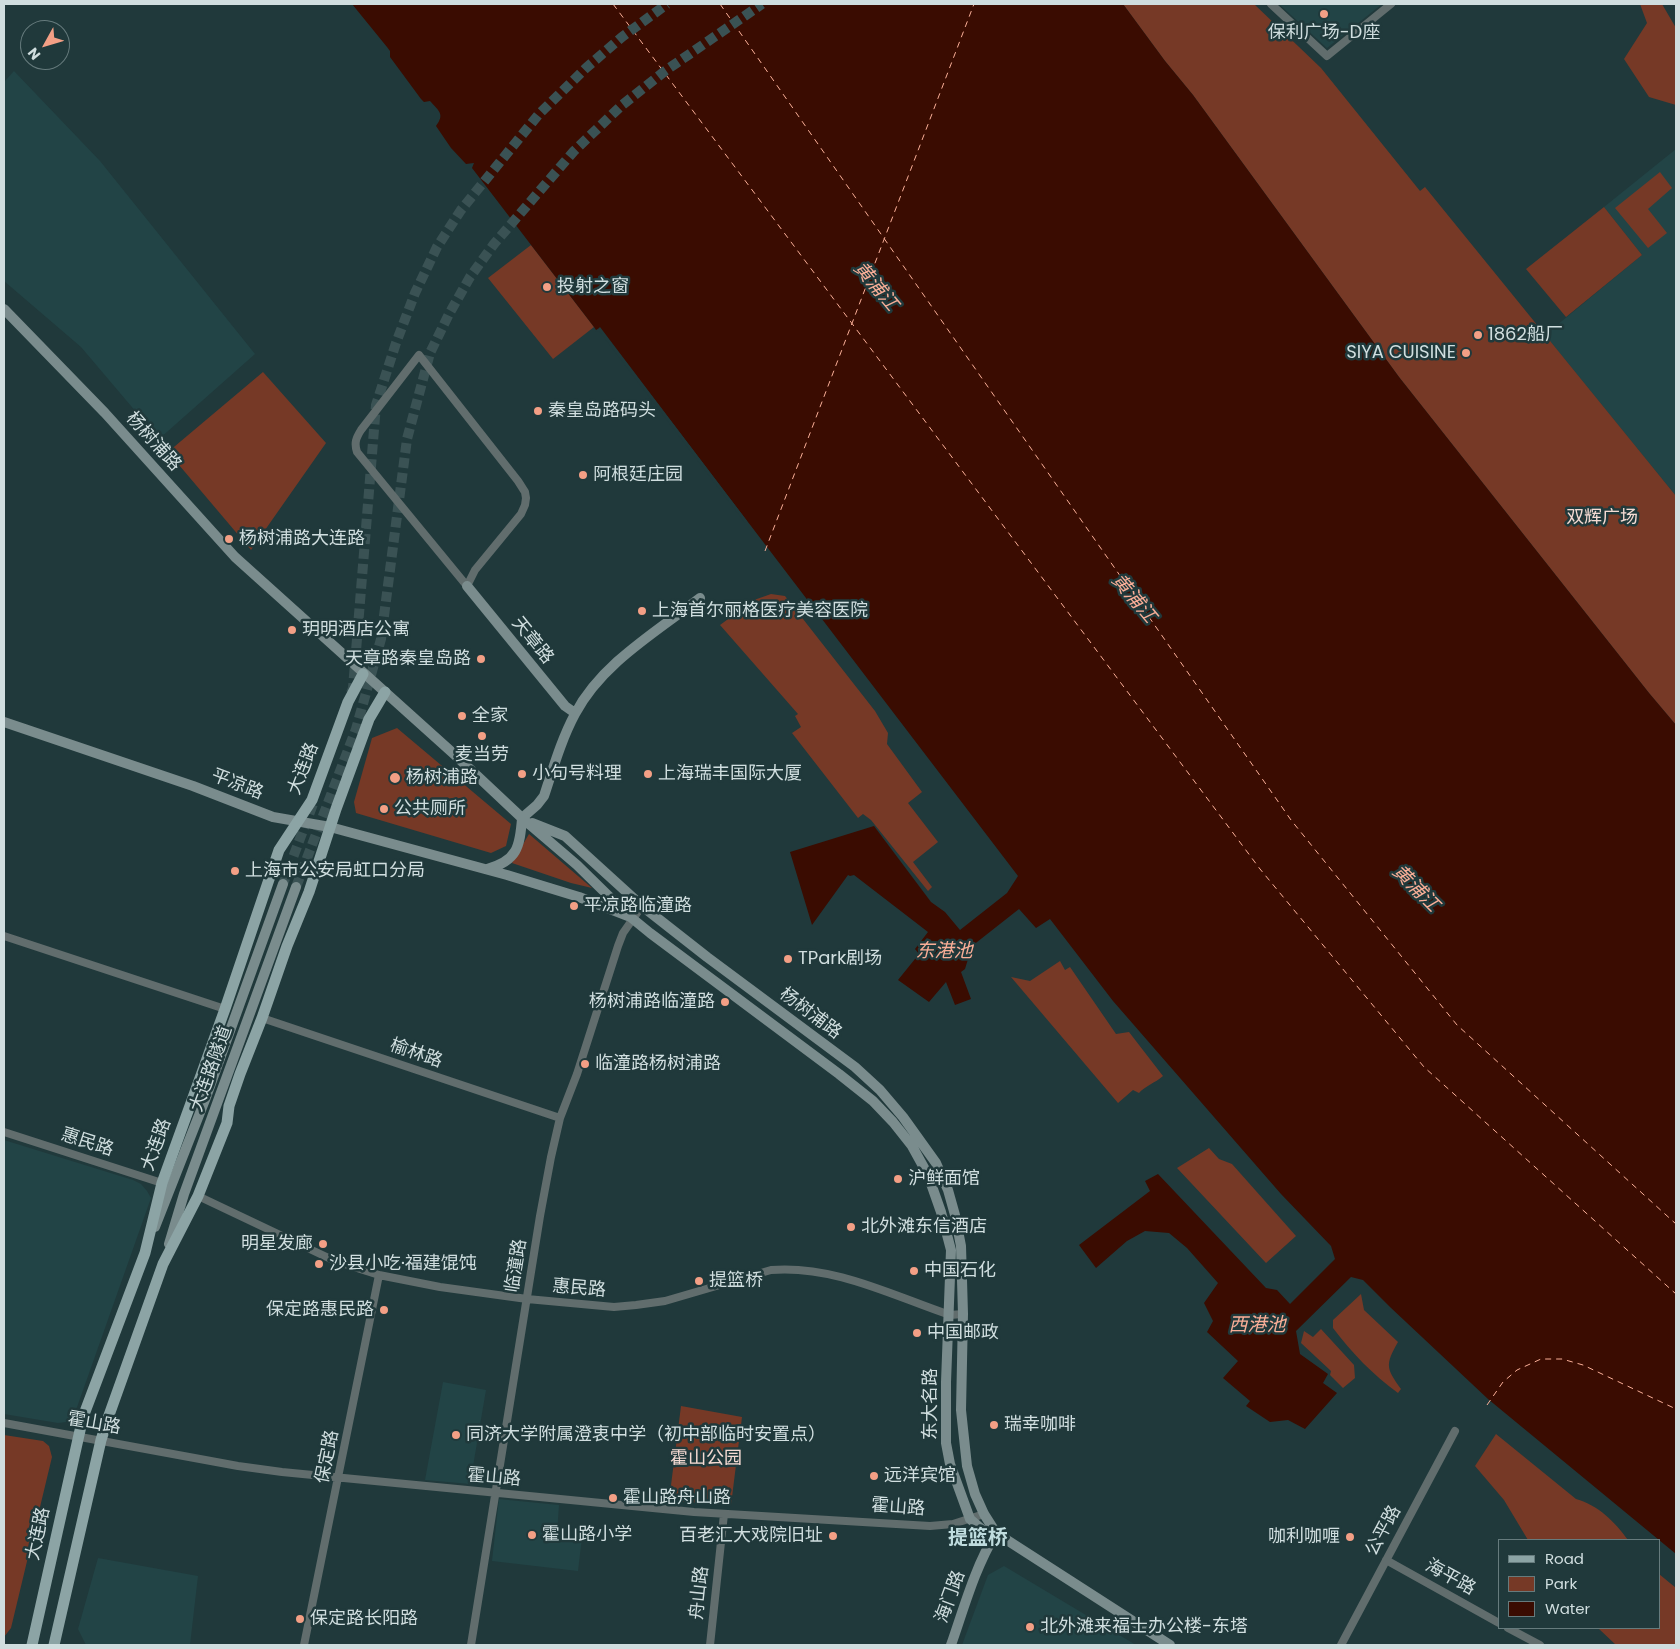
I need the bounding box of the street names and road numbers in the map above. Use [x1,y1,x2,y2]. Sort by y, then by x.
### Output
street label: 杨树浦路 [121,408,185,476]
street label: 天章路 [507,613,557,669]
street label: 大连路 [284,740,324,798]
street label: 平凉路 [208,765,266,805]
street label: 杨树浦路 [775,984,845,1044]
street label: 大连路隧道 [186,1023,238,1115]
street label: 榆林路 [387,1035,445,1073]
street label: 大连路 [138,1116,176,1174]
street label: 惠民路 [58,1124,116,1162]
street label: 临潼路 [502,1238,532,1294]
street label: 惠民路 [551,1276,607,1302]
street label: 东大名路 [920,1368,942,1440]
street label: 霍山路 [66,1409,122,1439]
street label: 保定路 [312,1428,344,1486]
street label: 霍山路 [466,1465,522,1491]
street label: 霍山路 [870,1495,926,1521]
street label: 公平路 [1362,1502,1406,1560]
street label: 大连路 [23,1505,55,1563]
street label: 海平路 [1421,1555,1479,1601]
street label: 舟山路 [686,1565,714,1621]
street label: 海门路 [932,1568,970,1626]

